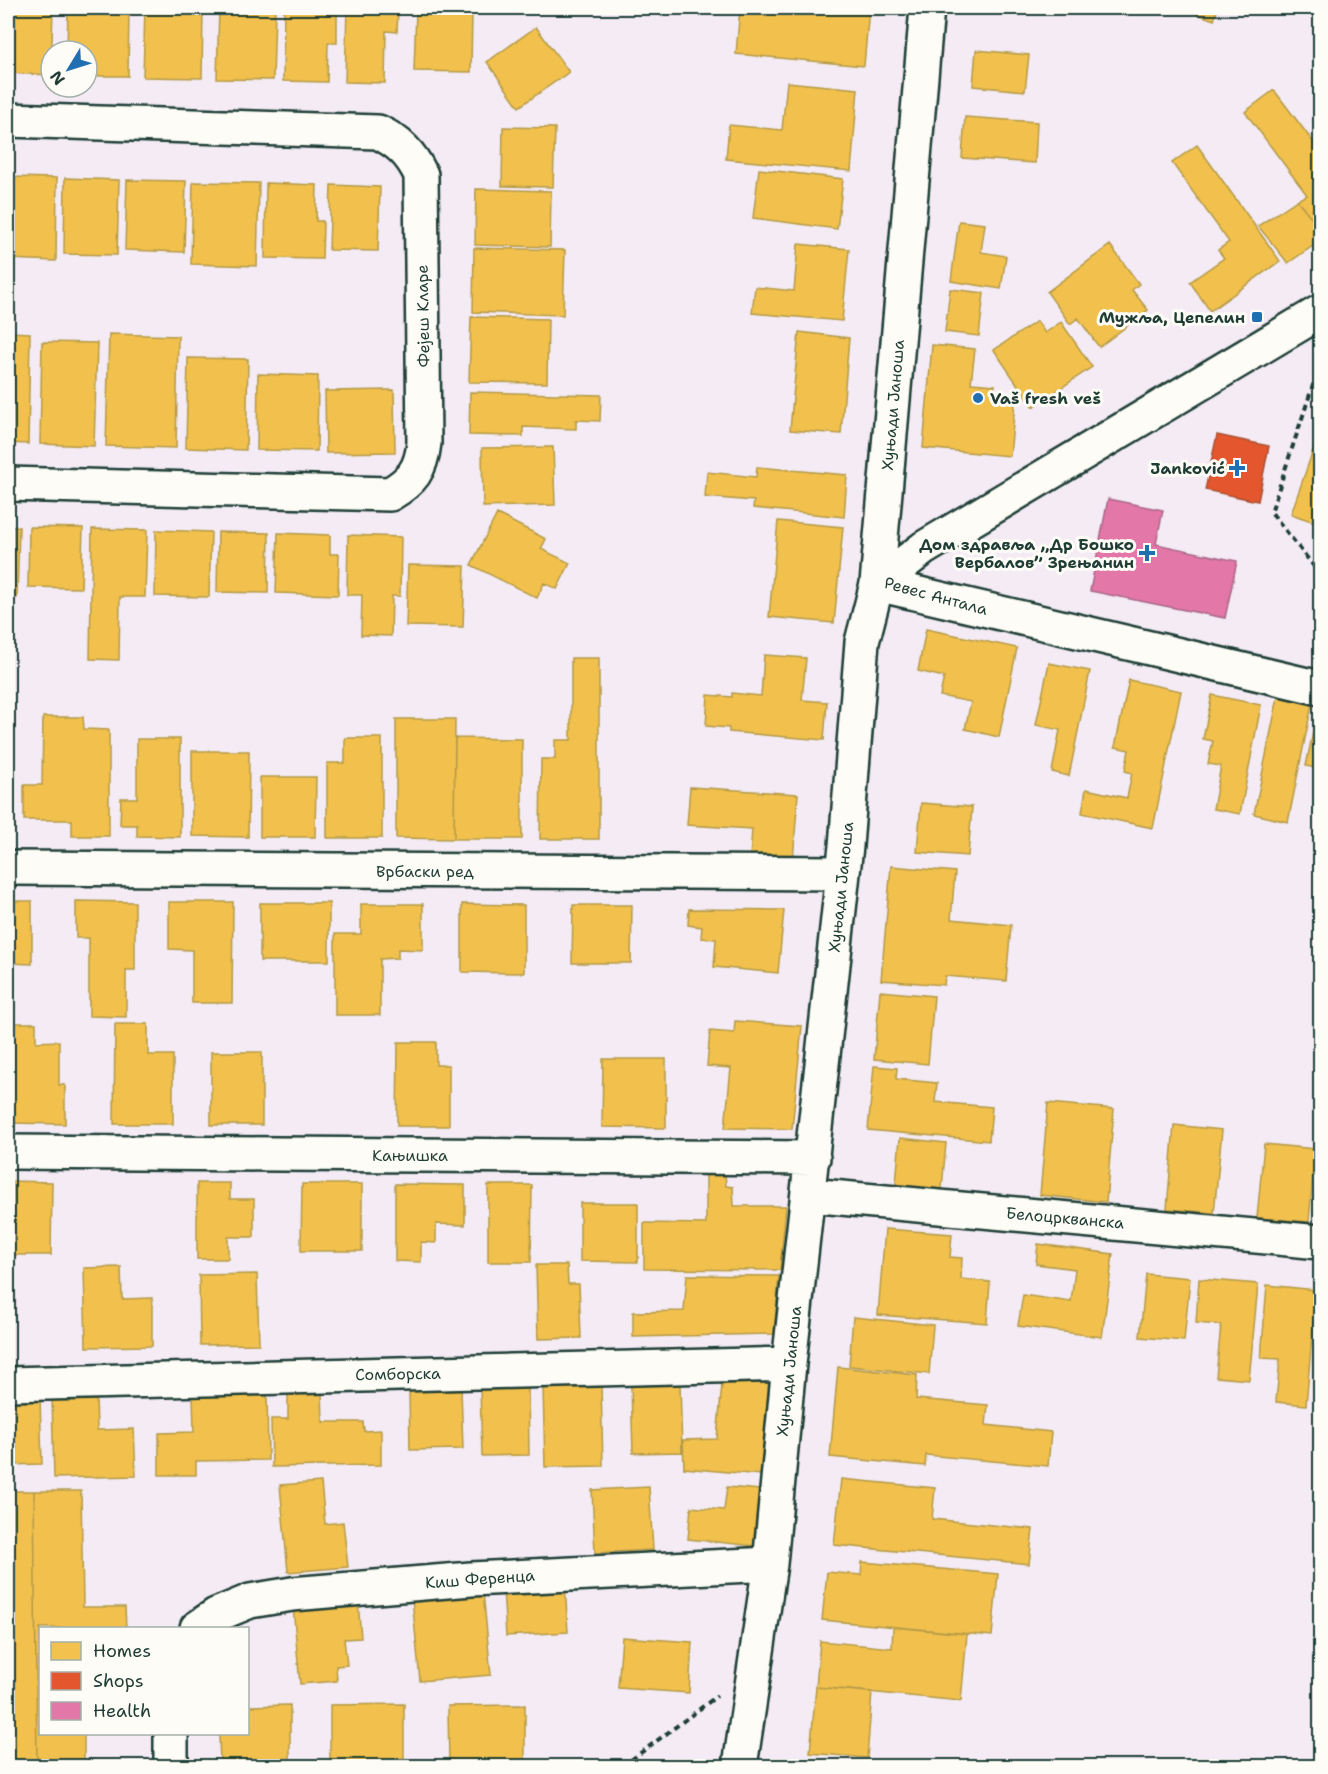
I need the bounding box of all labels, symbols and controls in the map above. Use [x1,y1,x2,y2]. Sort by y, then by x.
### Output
north arrow [39,39,99,99]
text: N [45,66,70,89]
street label: Фејеш Кларе [412,264,434,368]
place label: Мужља, Цепелин [1099,307,1245,328]
marker: Мужља, Цепелин [1250,310,1264,324]
street label: Хуњади Јаноша [877,339,909,471]
place label: Vaš fresh veš [990,388,1101,409]
marker: Vaš fresh veš [971,391,985,405]
place label: Janković [1150,458,1225,479]
marker: Janković [1230,461,1244,475]
place label: Дом здравља „Др Бошко Вербалов” Зрењанин [919,534,1134,573]
marker: Дом здравља „Др Бошко Вербалов” Зрењанин [1138,544,1156,562]
street label: Ревес Антала [882,572,990,620]
street label: Хуњади Јаноша [824,821,858,953]
street label: Врбаски ред [376,861,474,882]
street label: Кањишка [372,1145,448,1166]
street label: Белоцркванска [1005,1202,1125,1234]
street label: Хуњади Јаноша [772,1305,806,1437]
street label: Сомборска [355,1363,441,1385]
street label: Киш Ференца [424,1565,536,1593]
legend [39,1627,249,1735]
text: Homes [93,1639,151,1663]
text: Shops [93,1669,144,1693]
text: Health [93,1699,151,1723]

